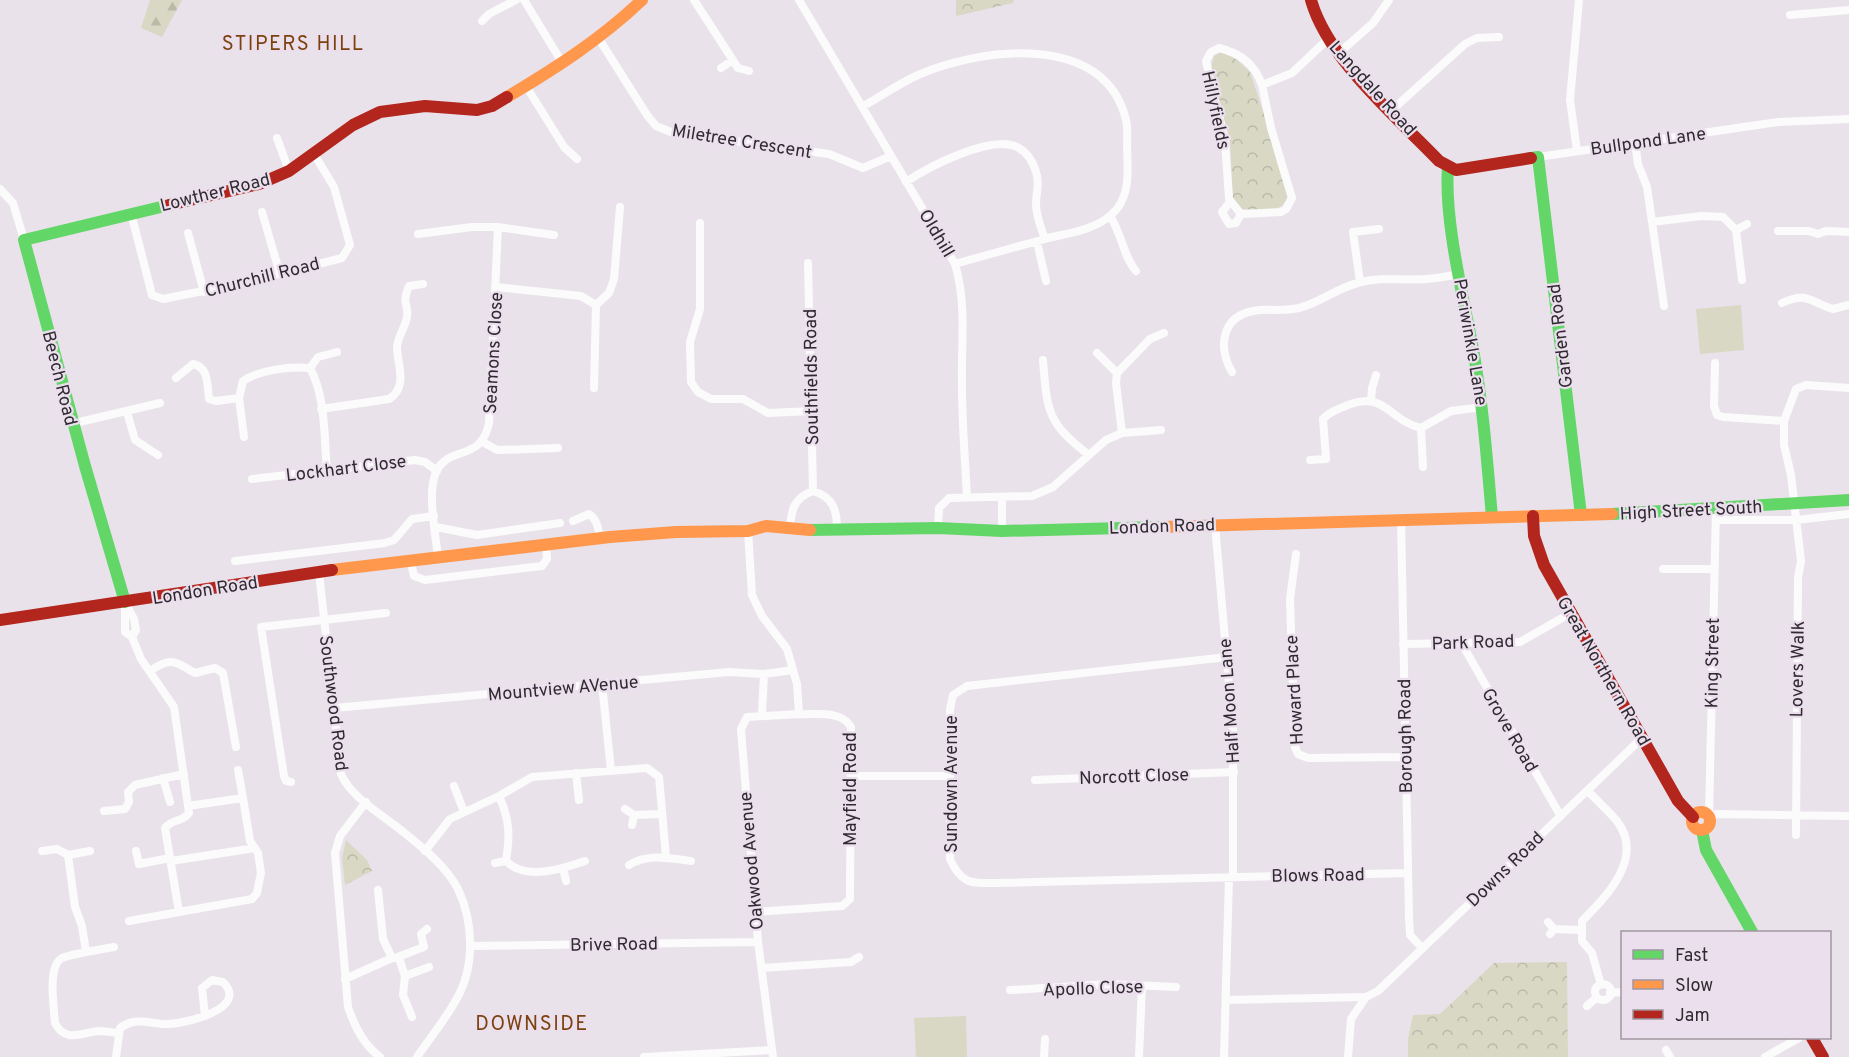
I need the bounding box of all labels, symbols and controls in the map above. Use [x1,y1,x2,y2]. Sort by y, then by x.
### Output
district label: STIPERS HILL [222,32,364,58]
street label: Langdale Road [1323,37,1421,141]
street label: Hillyfields [1195,69,1234,152]
street label: Miletree Crescent [670,120,813,165]
street label: Bullpond Lane [1589,123,1707,162]
street label: Lowther Road [158,169,273,218]
street label: Oldhill [912,206,959,262]
street label: Churchill Road [203,253,322,304]
street label: Periwinkle Lane [1447,277,1492,407]
street label: Garden Road [1544,282,1579,389]
street label: Seamons Close [480,291,509,415]
street label: Southfields Road [800,308,825,445]
street label: Beech Road [36,329,81,428]
street label: Lockhart Close [285,451,408,488]
street label: High Street South [1619,496,1763,527]
street label: London Road [1108,514,1216,541]
street label: London Road [151,572,260,611]
street label: Great Northern Road [1551,593,1655,750]
street label: King Street [1701,617,1726,709]
street label: Lovers Walk [1786,621,1811,718]
street label: Park Road [1431,631,1515,656]
street label: Southwood Road [313,634,352,772]
street label: Howard Place [1281,634,1310,746]
street label: Half Moon Lane [1215,638,1246,764]
street label: Mountview AVenue [487,671,639,708]
street label: Borough Road [1394,678,1419,794]
street label: Grove Road [1475,684,1542,777]
street label: Sundown Avenue [941,715,964,853]
street label: Mayfield Road [840,732,863,846]
street label: Norcott Close [1079,764,1189,791]
street label: Oakwood Avenue [735,791,770,931]
street label: Downs Road [1462,827,1550,913]
street label: Blows Road [1271,864,1365,889]
legend [1621,931,1831,1039]
street label: Brive Road [570,933,658,958]
text: Fast [1675,945,1708,968]
text: Slow [1675,975,1713,998]
street label: Apollo Close [1042,976,1144,1003]
text: Jam [1675,1005,1710,1028]
district label: DOWNSIDE [475,1012,589,1038]

